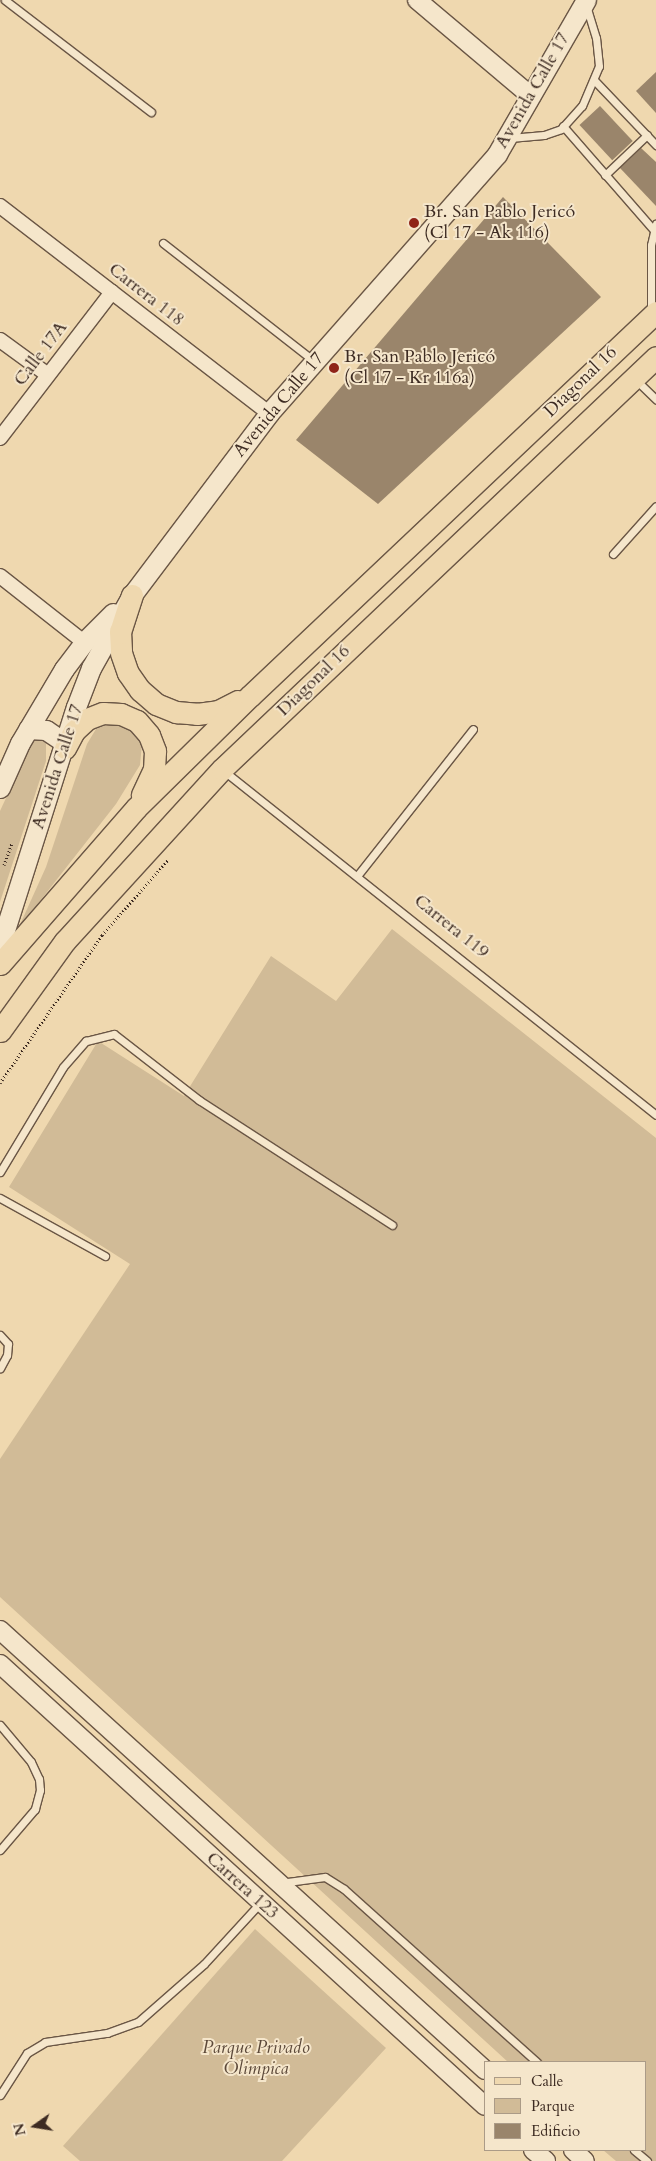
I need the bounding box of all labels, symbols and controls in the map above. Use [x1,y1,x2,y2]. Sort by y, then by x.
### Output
street label: Avenida Calle 17 [491,29,575,153]
place label: Br. San Pablo Jericó (Cl 17 - Ak 116) [424,202,575,244]
marker: Br. San Pablo Jericó (Cl 17 - Ak 116) [408,217,420,229]
street label: Carrera 118 [104,259,188,331]
street label: Calle 17A [10,318,72,390]
street label: Diagonal 16 [540,342,622,422]
place label: Br. San Pablo Jericó (Cl 17 - Kr 116a) [344,347,495,389]
street label: Avenida Calle 17 [229,348,329,462]
marker: Br. San Pablo Jericó (Cl 17 - Kr 116a) [328,362,340,374]
street label: Diagonal 16 [273,641,355,721]
street label: Avenida Calle 17 [28,702,88,832]
street label: Carrera 119 [409,890,493,964]
street label: Carrera 123 [201,1848,283,1924]
park label: Parque Privado Olimpica [202,2038,310,2080]
legend [483,2061,646,2151]
text: Calle [531,2071,563,2091]
text: Parque [531,2096,575,2116]
north arrow [10,2101,60,2151]
text: N [9,2121,31,2138]
text: Edificio [531,2121,580,2141]

